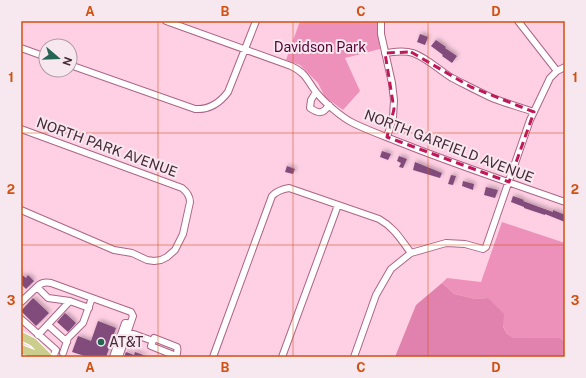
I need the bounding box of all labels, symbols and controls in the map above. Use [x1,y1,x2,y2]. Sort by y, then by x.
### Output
text: A [85,4,95,19]
text: B [221,4,230,19]
text: C [356,4,366,19]
text: D [491,4,501,19]
north arrow [38,38,78,78]
park label: Davidson Park [274,39,366,55]
text: N [60,55,75,67]
text: 1 [8,70,14,85]
text: 1 [572,70,578,85]
street label: NORTH GARFIELD AVENUE [362,106,536,186]
street label: NORTH PARK AVENUE [34,114,180,180]
text: 2 [7,182,15,197]
text: 2 [571,182,579,197]
text: 3 [7,293,16,308]
text: 3 [571,293,580,308]
place label: AT&T [109,334,143,350]
marker: AT&T [96,337,106,347]
text: A [85,360,95,375]
text: B [221,360,230,375]
text: C [356,360,366,375]
text: D [491,360,501,375]

